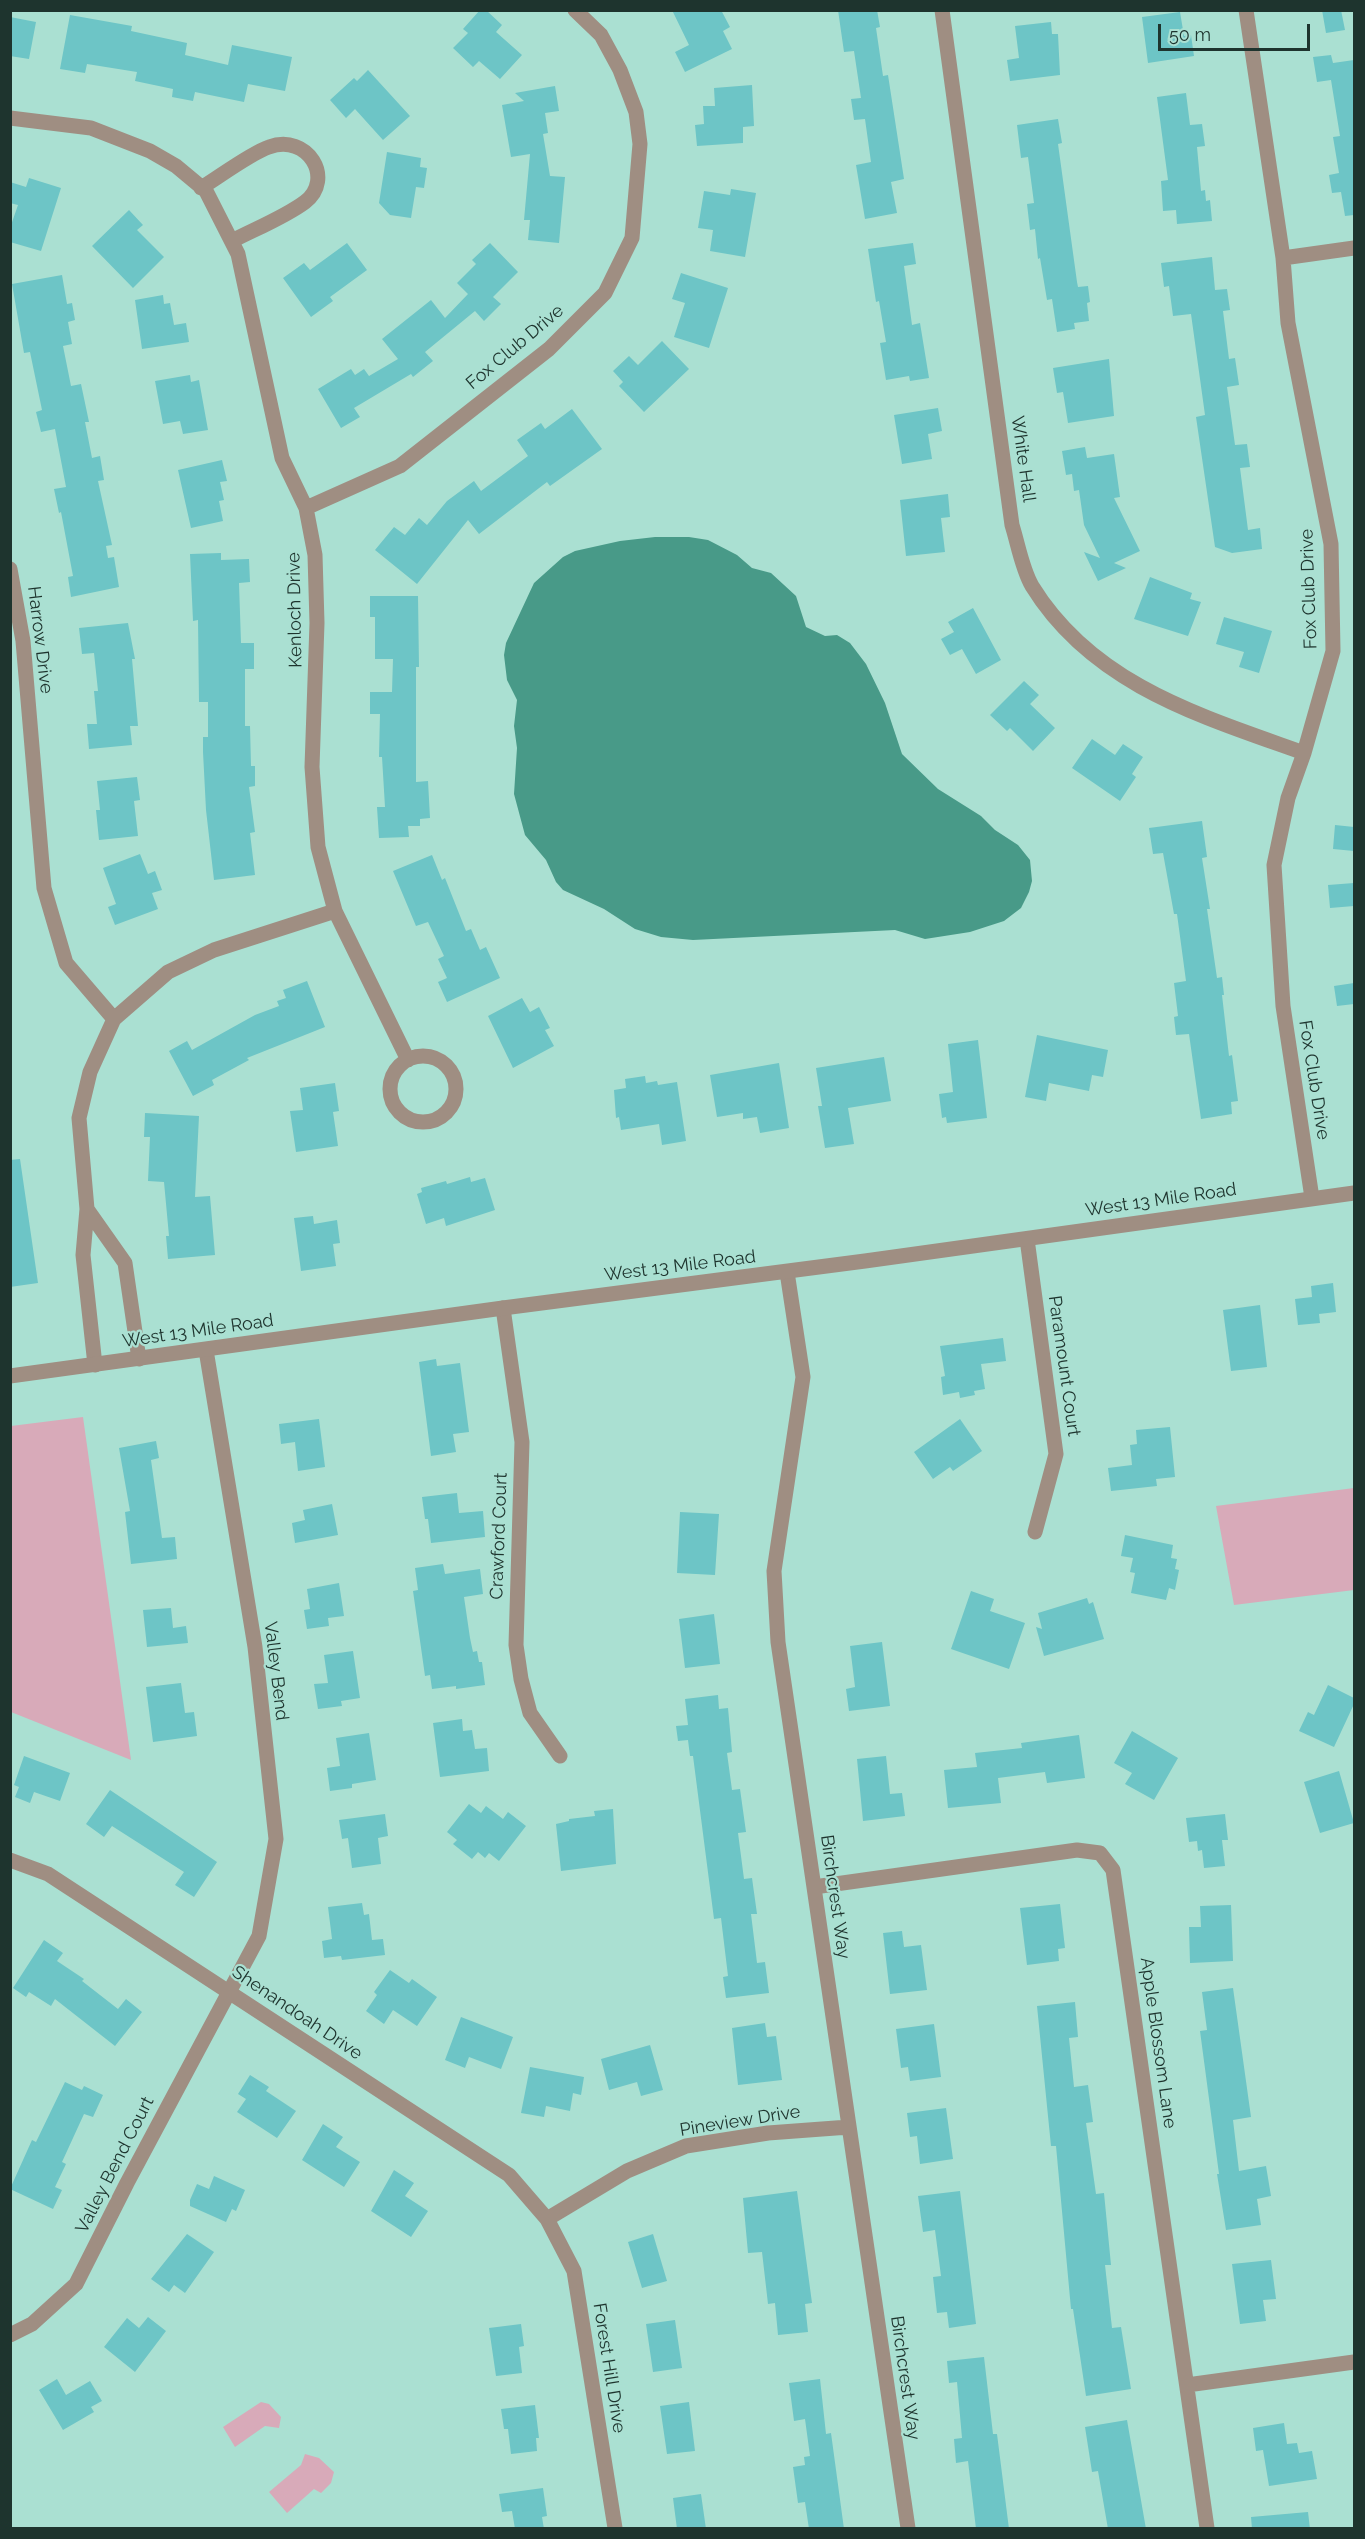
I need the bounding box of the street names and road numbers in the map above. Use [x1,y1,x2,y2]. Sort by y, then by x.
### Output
street label: Fox Club Drive [462,300,568,394]
street label: White Hall [1006,414,1040,504]
street label: Fox Club Drive [1296,528,1322,650]
street label: Kenloch Drive [283,552,307,668]
street label: Harrow Drive [23,585,57,695]
street label: Fox Club Drive [1294,1019,1334,1141]
street label: West 13 Mile Road [1084,1179,1238,1221]
street label: West 13 Mile Road [603,1246,757,1286]
street label: Paramount Court [1043,1294,1085,1438]
street label: West 13 Mile Road [121,1310,275,1352]
street label: Crawford Court [486,1472,512,1600]
street label: Valley Bend [259,1620,293,1722]
street label: Birchcrest Way [816,1833,854,1961]
street label: Apple Blossom Lane [1135,1956,1181,2130]
street label: Shenandoah Drive [228,1961,366,2065]
street label: Valley Bend Court [71,2093,159,2237]
street label: Pineview Drive [678,2101,802,2141]
street label: Forest Hill Drive [588,2302,630,2434]
street label: Birchcrest Way [886,2314,924,2442]

